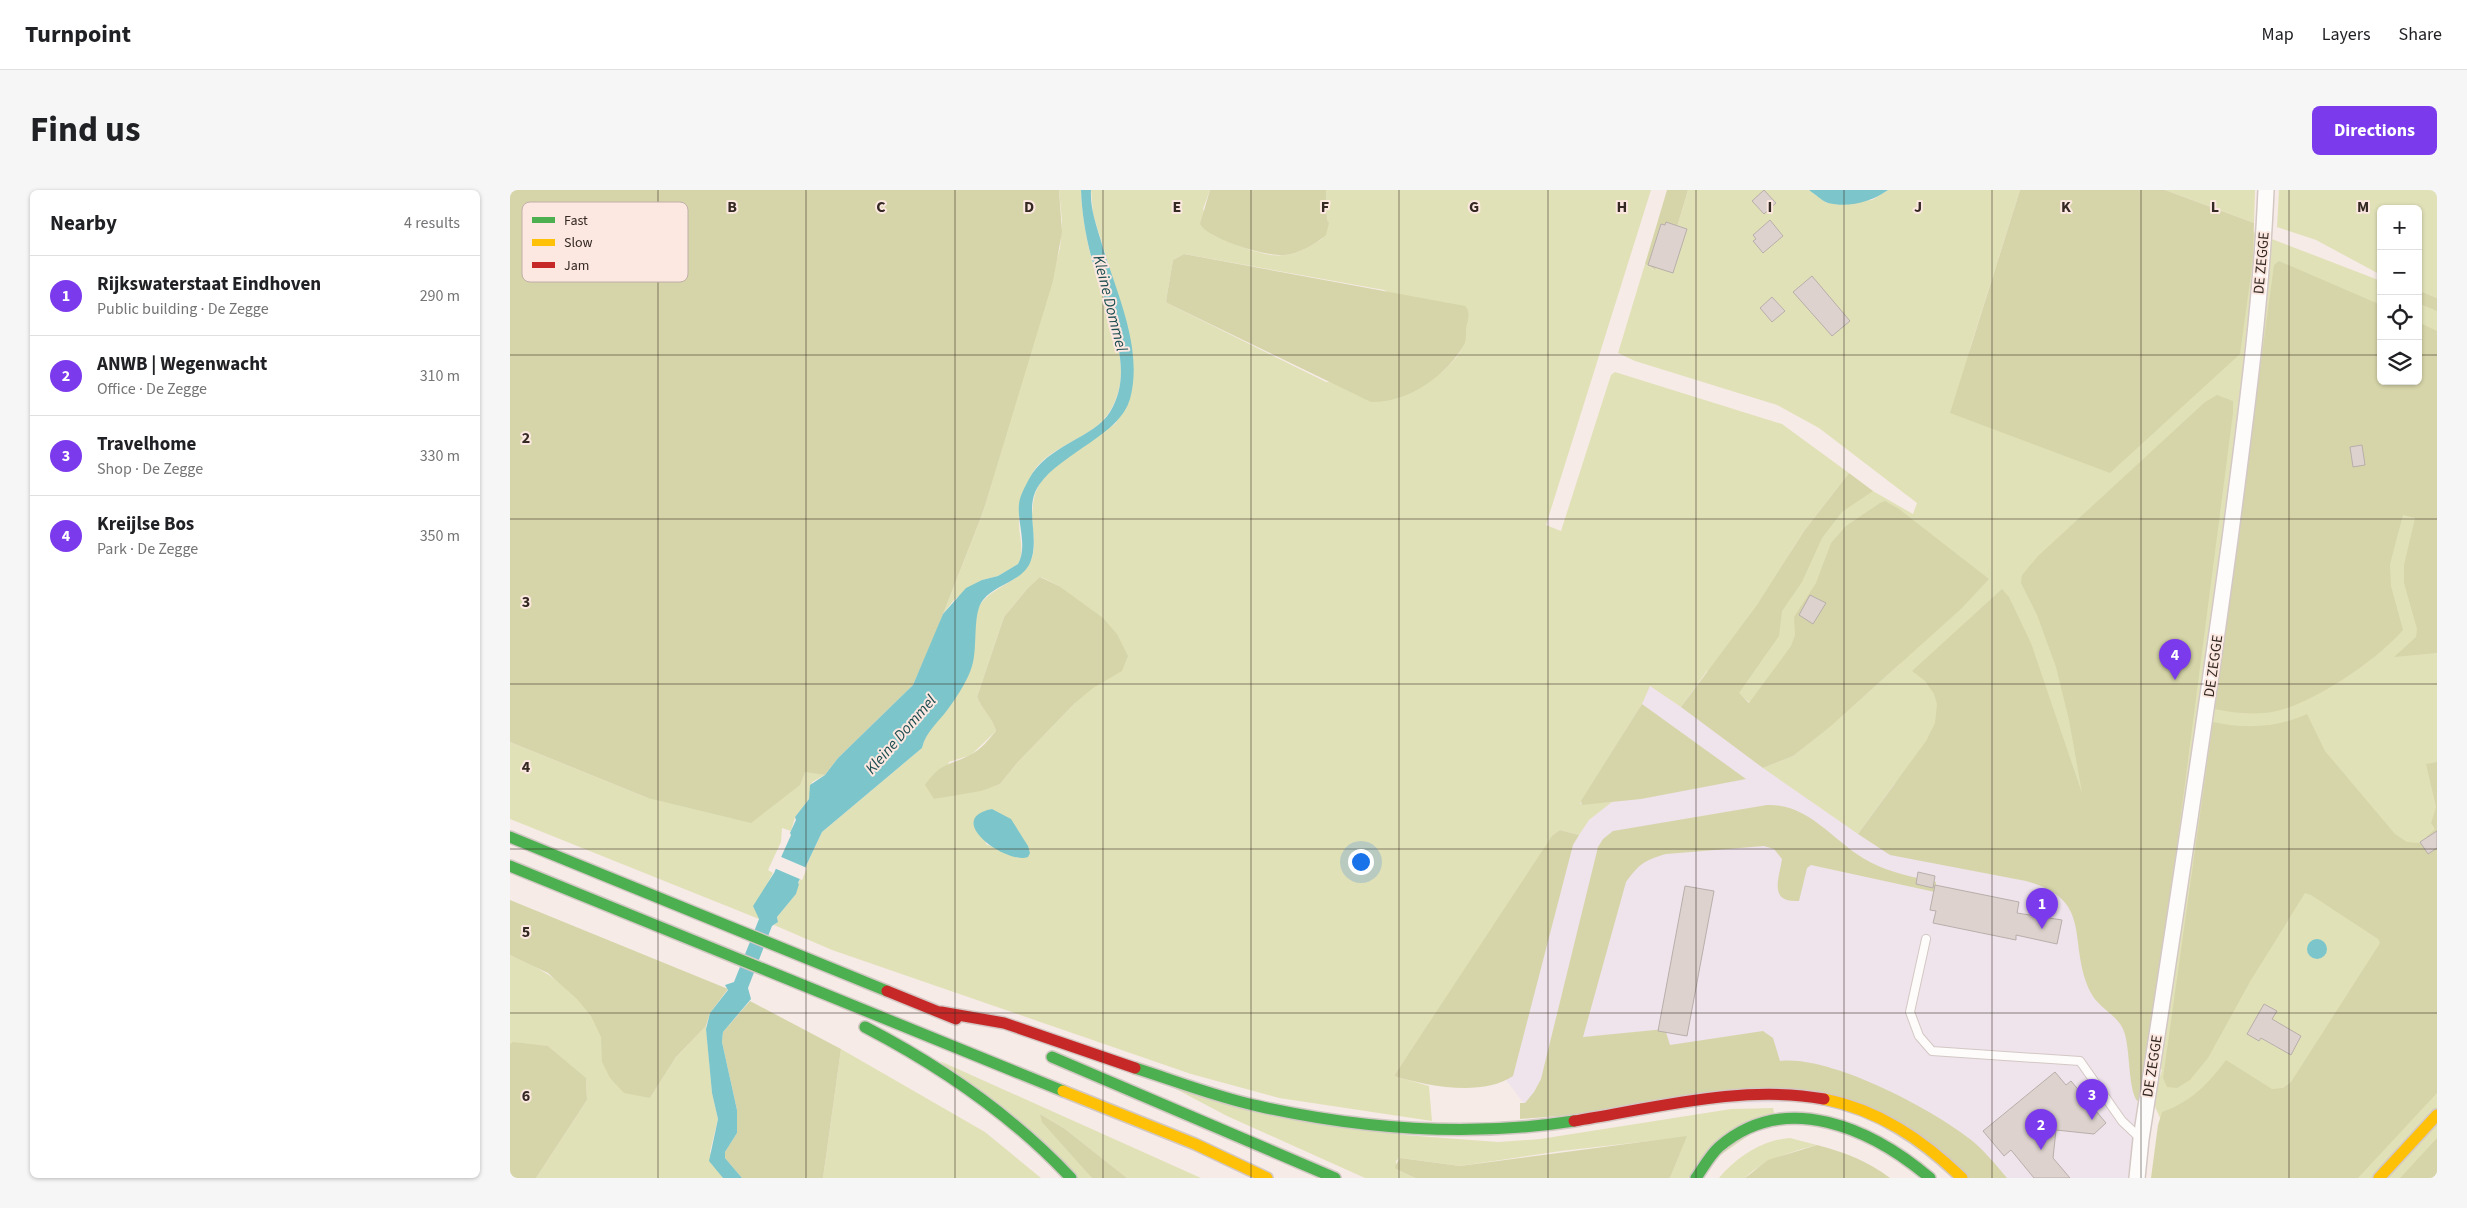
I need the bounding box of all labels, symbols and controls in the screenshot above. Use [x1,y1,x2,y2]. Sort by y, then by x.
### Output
text: Turnpoint [25,17,131,52]
text: Map [2262,22,2294,47]
text: Layers [2322,22,2371,47]
text: Share [2399,22,2442,47]
text: Find us [30,105,140,155]
button: Directions [2312,106,2437,155]
text: B [727,196,737,218]
text: C [876,196,886,218]
text: D [1024,196,1034,218]
text: E [1173,196,1181,218]
text: F [1321,196,1329,218]
text: G [1469,196,1479,218]
text: H [1617,196,1627,218]
text: I [1768,196,1772,218]
text: J [1914,196,1922,218]
text: K [2061,196,2071,218]
text: L [2211,196,2219,218]
text: M [2357,196,2369,218]
legend [522,202,688,282]
map controls [2377,205,2422,385]
button: + [2377,205,2422,250]
text: Nearby [50,208,117,238]
text: Fast [564,211,588,231]
text: 4 results [404,212,460,234]
street label: DE ZEGGE [2248,231,2275,295]
text: Slow [564,233,593,253]
button: − [2377,250,2422,295]
water label: Kleine Dommel [1087,253,1133,354]
text: Jam [564,256,589,276]
text: Rijkswaterstaat Eindhoven [97,271,321,298]
text: 1 [62,285,70,307]
text: 290 m [420,285,460,307]
button: locate [2377,295,2422,340]
text: Public building · De Zegge [97,298,269,320]
button: layers [2377,340,2422,385]
text: ANWB | Wegenwacht [97,351,267,378]
text: 2 [62,365,70,387]
text: 310 m [420,365,460,387]
text: Office · De Zegge [97,378,207,400]
text: 2 [522,427,530,449]
text: Travelhome [97,431,196,458]
text: 3 [62,445,70,467]
text: 330 m [420,445,460,467]
text: Shop · De Zegge [97,458,203,480]
text: Kreijlse Bos [97,511,194,538]
text: 4 [62,525,70,547]
text: 350 m [420,525,460,547]
text: Park · De Zegge [97,538,198,560]
text: 3 [522,591,530,613]
street label: DE ZEGGE [2199,634,2228,698]
pin: 4 [2159,639,2191,680]
water label: Kleine Dommel [860,690,941,779]
text: 4 [522,756,531,778]
your location [1348,849,1374,875]
pin: 1 [2026,888,2058,929]
text: 5 [522,921,530,943]
street label: DE ZEGGE [2137,1033,2168,1099]
pin: 3 [2076,1079,2108,1120]
text: 6 [522,1085,530,1107]
pin: 2 [2025,1109,2057,1150]

